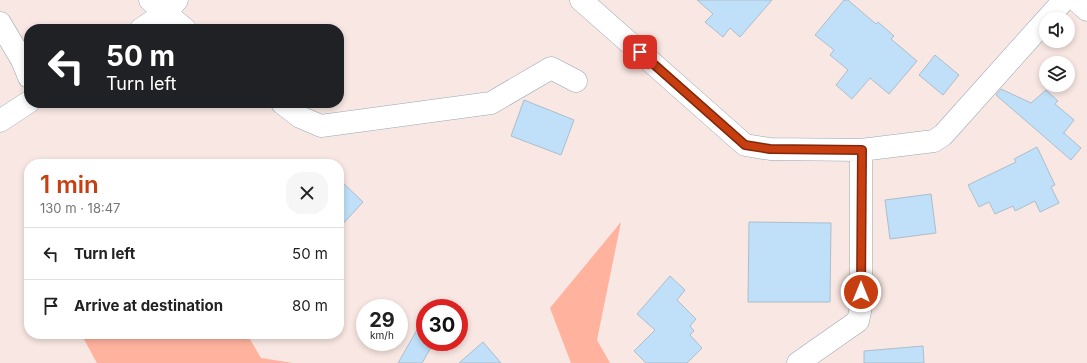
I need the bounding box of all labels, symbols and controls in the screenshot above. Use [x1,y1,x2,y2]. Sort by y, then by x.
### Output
map controls [1039,12,1075,92]
button: sound [1039,12,1075,48]
pin [623,35,657,69]
text: 50 m [106,39,175,73]
icon: left [40,40,92,92]
icon: arrive [629,41,651,63]
button: layers [1039,56,1075,92]
text: Turn left [106,73,176,94]
text: 1 min [40,170,99,199]
button: close [286,172,328,214]
text: 130 m · 18:47 [40,200,120,216]
icon: left [40,243,62,265]
text: Turn left [74,244,135,263]
text: 50 m [292,244,328,263]
position arrow [840,271,882,313]
icon: arrive [40,295,62,317]
text: Arrive at destination [74,296,223,315]
text: 80 m [292,296,328,315]
speed limit sign: 30 [416,299,468,351]
text: 29 [369,308,395,332]
text: km/h [370,329,394,341]

